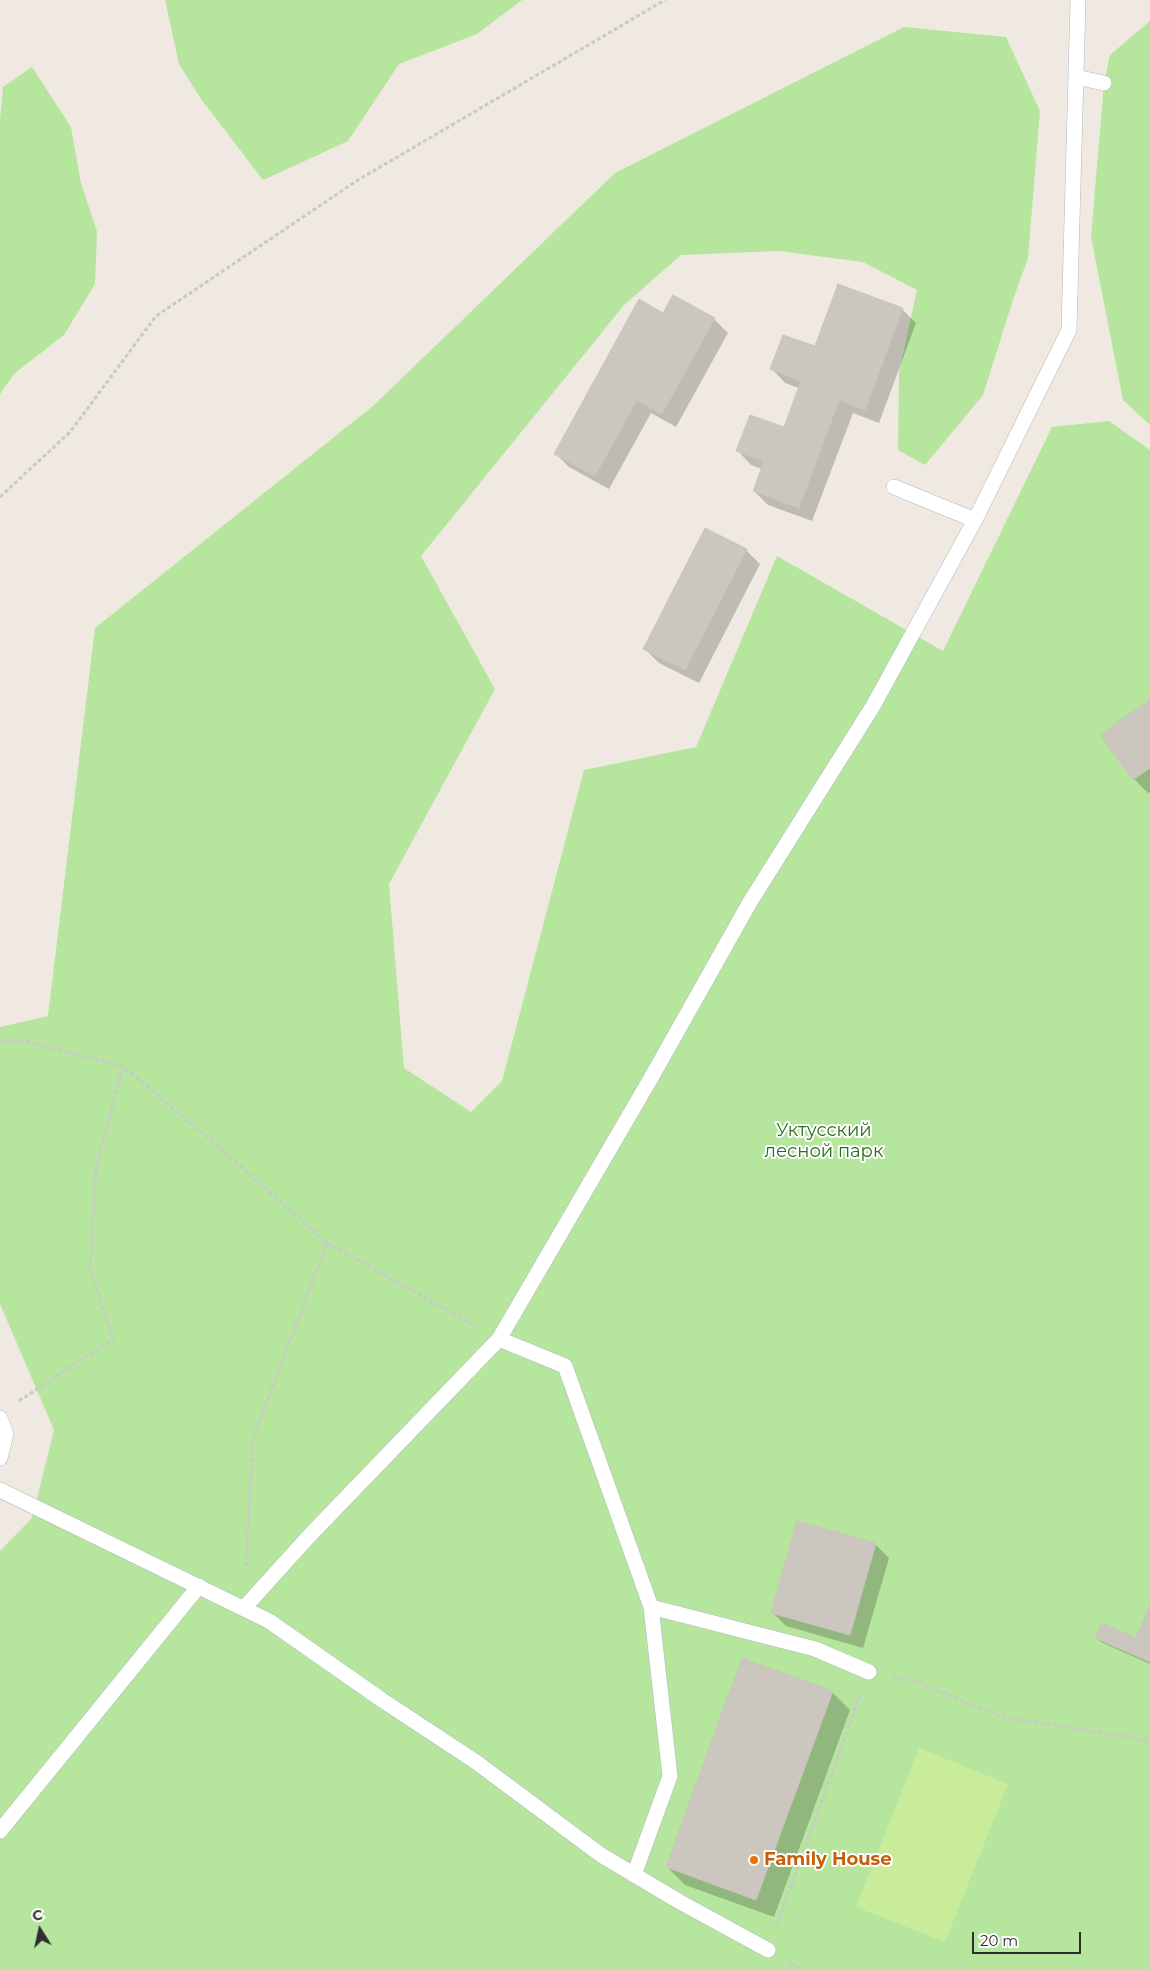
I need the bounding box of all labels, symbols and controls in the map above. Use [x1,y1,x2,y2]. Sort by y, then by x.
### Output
park label: Уктусский лесной парк [765,1120,883,1162]
place label: Family House [764,1849,892,1871]
marker: Family House [748,1854,760,1866]
north arrow [15,1905,65,1955]
text: С [31,1905,44,1925]
scale bar [975,1922,1084,1954]
text: 20 m [980,1931,1018,1950]

